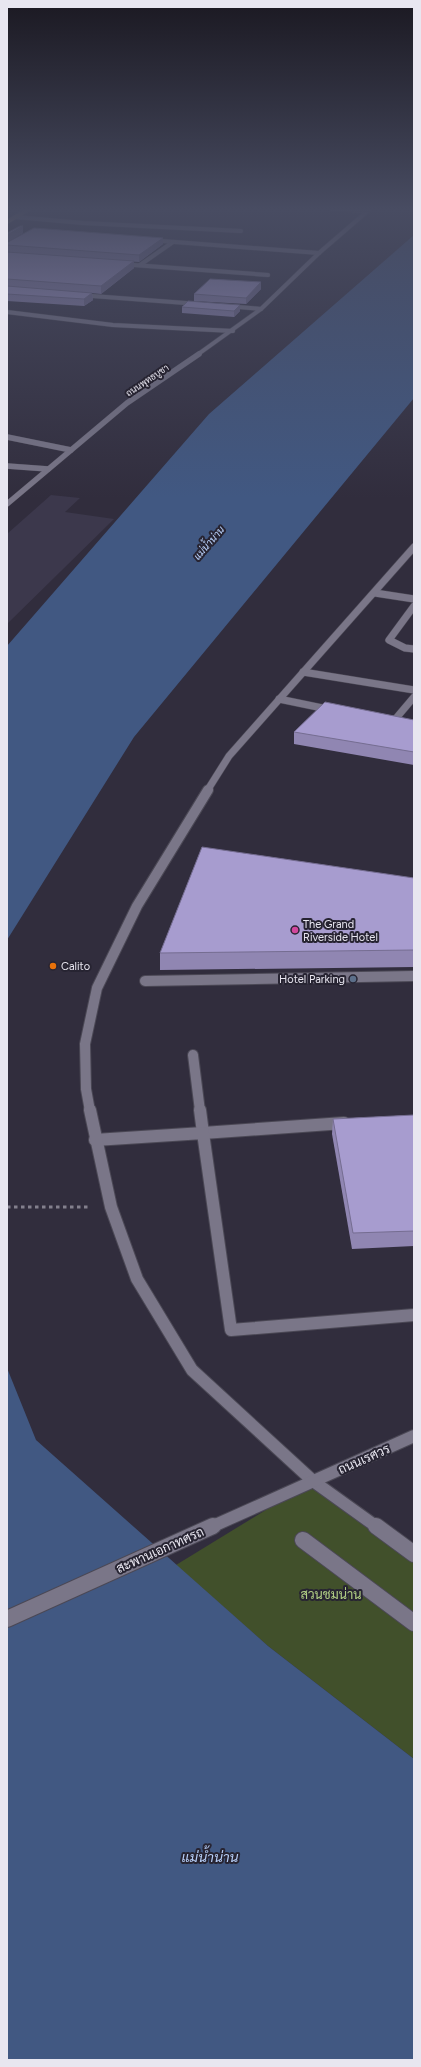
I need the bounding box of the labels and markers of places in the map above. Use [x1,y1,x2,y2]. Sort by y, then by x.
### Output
place label: The Grand Riverside Hotel [303,918,378,944]
marker: The Grand Riverside Hotel [290,925,300,935]
place label: Calito [61,960,90,973]
marker: Calito [48,961,58,971]
place label: Hotel Parking [279,973,345,986]
marker: Hotel Parking [348,974,358,984]

